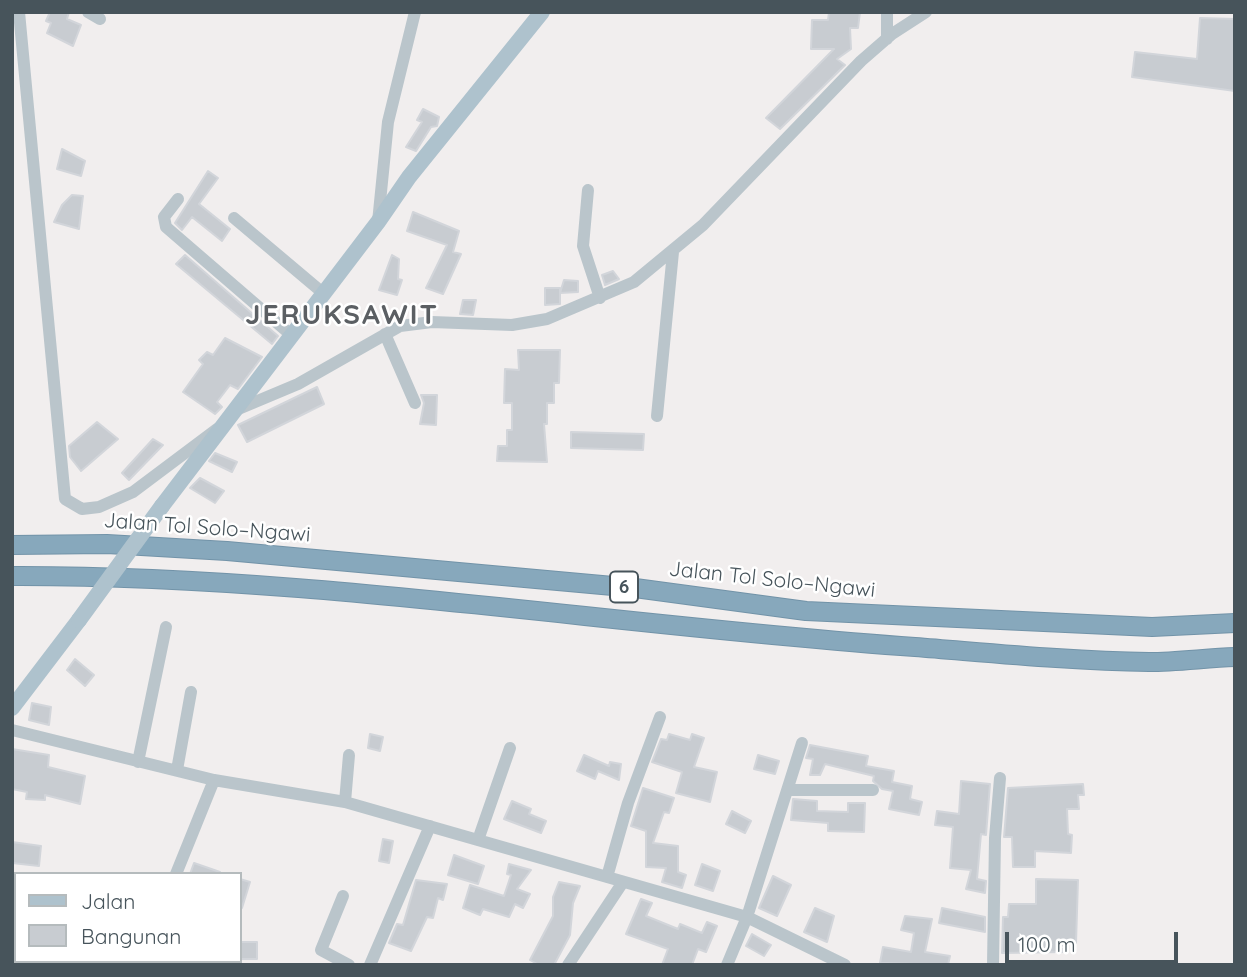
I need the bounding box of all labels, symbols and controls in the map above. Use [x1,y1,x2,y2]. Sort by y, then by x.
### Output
district label: JERUKSAWIT [246,299,438,333]
street label: Jalan Tol Solo–Ngawi [103,508,311,548]
street label: Jalan Tol Solo–Ngawi [668,557,876,603]
road number: 6 [610,572,638,602]
legend [14,872,242,963]
text: Jalan [81,888,135,914]
scale bar [1009,918,1182,962]
text: Bangunan [81,923,181,949]
text: 100 m [1018,931,1076,957]

